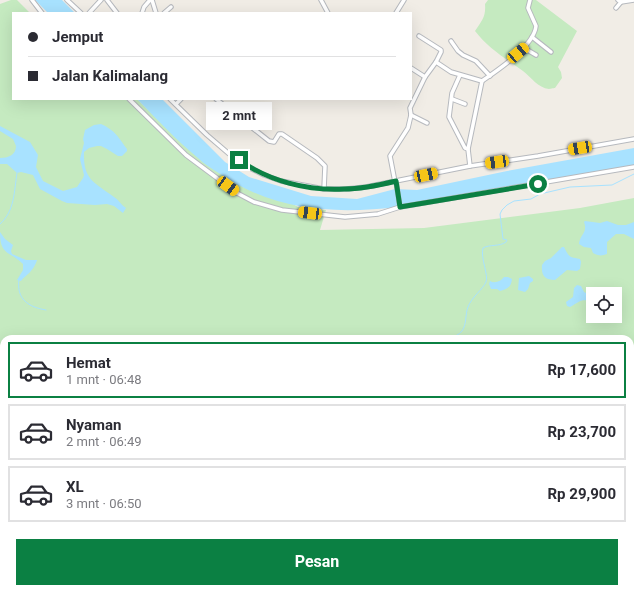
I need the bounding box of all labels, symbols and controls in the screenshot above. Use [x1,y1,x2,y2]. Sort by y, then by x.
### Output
text: Jemput [52,28,103,46]
car [505,41,531,65]
text: Jalan Kalimalang [52,67,168,85]
callout: 2 mnt [206,102,272,130]
text: 2 mnt [222,108,256,123]
car [567,140,593,156]
route end [230,151,248,169]
car [484,154,510,170]
car [413,167,439,183]
car [215,174,241,198]
route start [529,175,547,193]
car [297,206,323,220]
map controls [586,287,622,323]
button: locate [586,287,622,323]
icon: car [18,352,54,388]
text: Hemat [66,354,111,372]
text: Rp 17,600 [548,361,616,379]
text: 1 mnt · 06:48 [66,372,142,387]
icon: car [18,414,54,450]
text: Nyaman [66,416,121,434]
text: Rp 23,700 [548,423,616,441]
text: 2 mnt · 06:49 [66,434,142,449]
icon: car [18,476,54,512]
text: XL [66,478,84,496]
text: Rp 29,900 [548,485,616,503]
text: 3 mnt · 06:50 [66,496,142,511]
button: Pesan [16,539,618,585]

